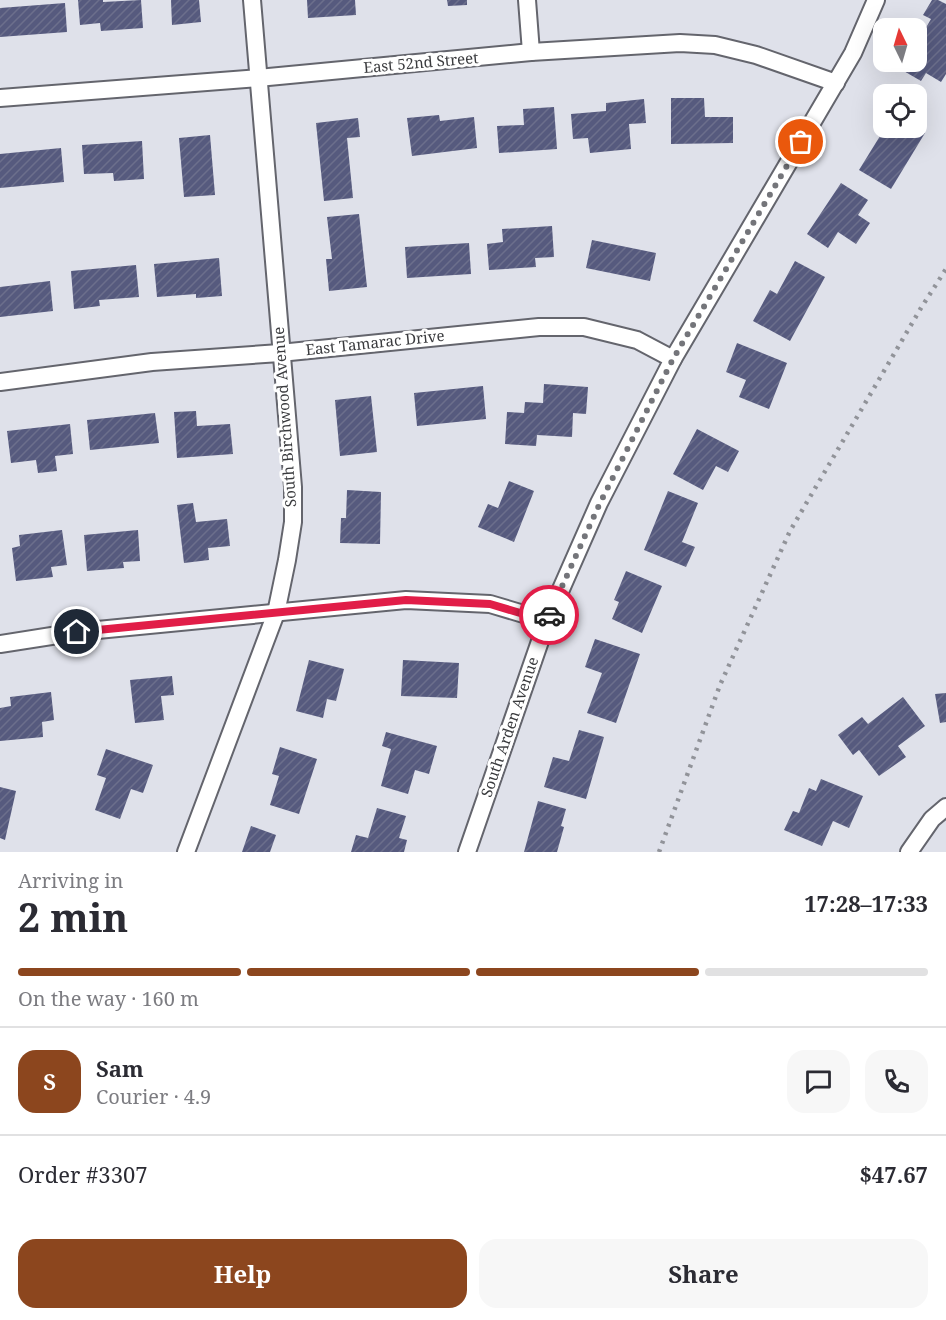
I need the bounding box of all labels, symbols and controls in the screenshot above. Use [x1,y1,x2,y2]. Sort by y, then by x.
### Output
north arrow [873,18,927,72]
map controls [873,18,927,138]
street label: East 52nd Street [363,47,479,77]
button: locate [873,84,927,138]
pin [775,116,826,167]
icon: bag [784,125,817,158]
street label: East Tamarac Drive [304,325,445,359]
street label: South Birchwood Avenue [268,326,300,508]
courier [519,585,579,645]
icon: car [533,599,566,632]
pin [51,606,102,657]
icon: home [60,615,93,648]
street label: South Arden Avenue [476,654,542,799]
text: Arriving in [18,867,123,894]
text: 17:28–17:33 [804,888,928,918]
text: 2 min [18,890,128,943]
text: On the way · 160 m [18,985,199,1012]
button: chat [787,1050,850,1113]
button: phone [865,1050,928,1113]
text: Sam [96,1053,144,1083]
text: S [43,1066,56,1096]
text: Courier · 4.9 [96,1083,211,1110]
text: Order #3307 [18,1159,148,1189]
text: $47.67 [859,1159,928,1189]
button: Help [18,1239,467,1308]
button: Share [479,1239,928,1308]

